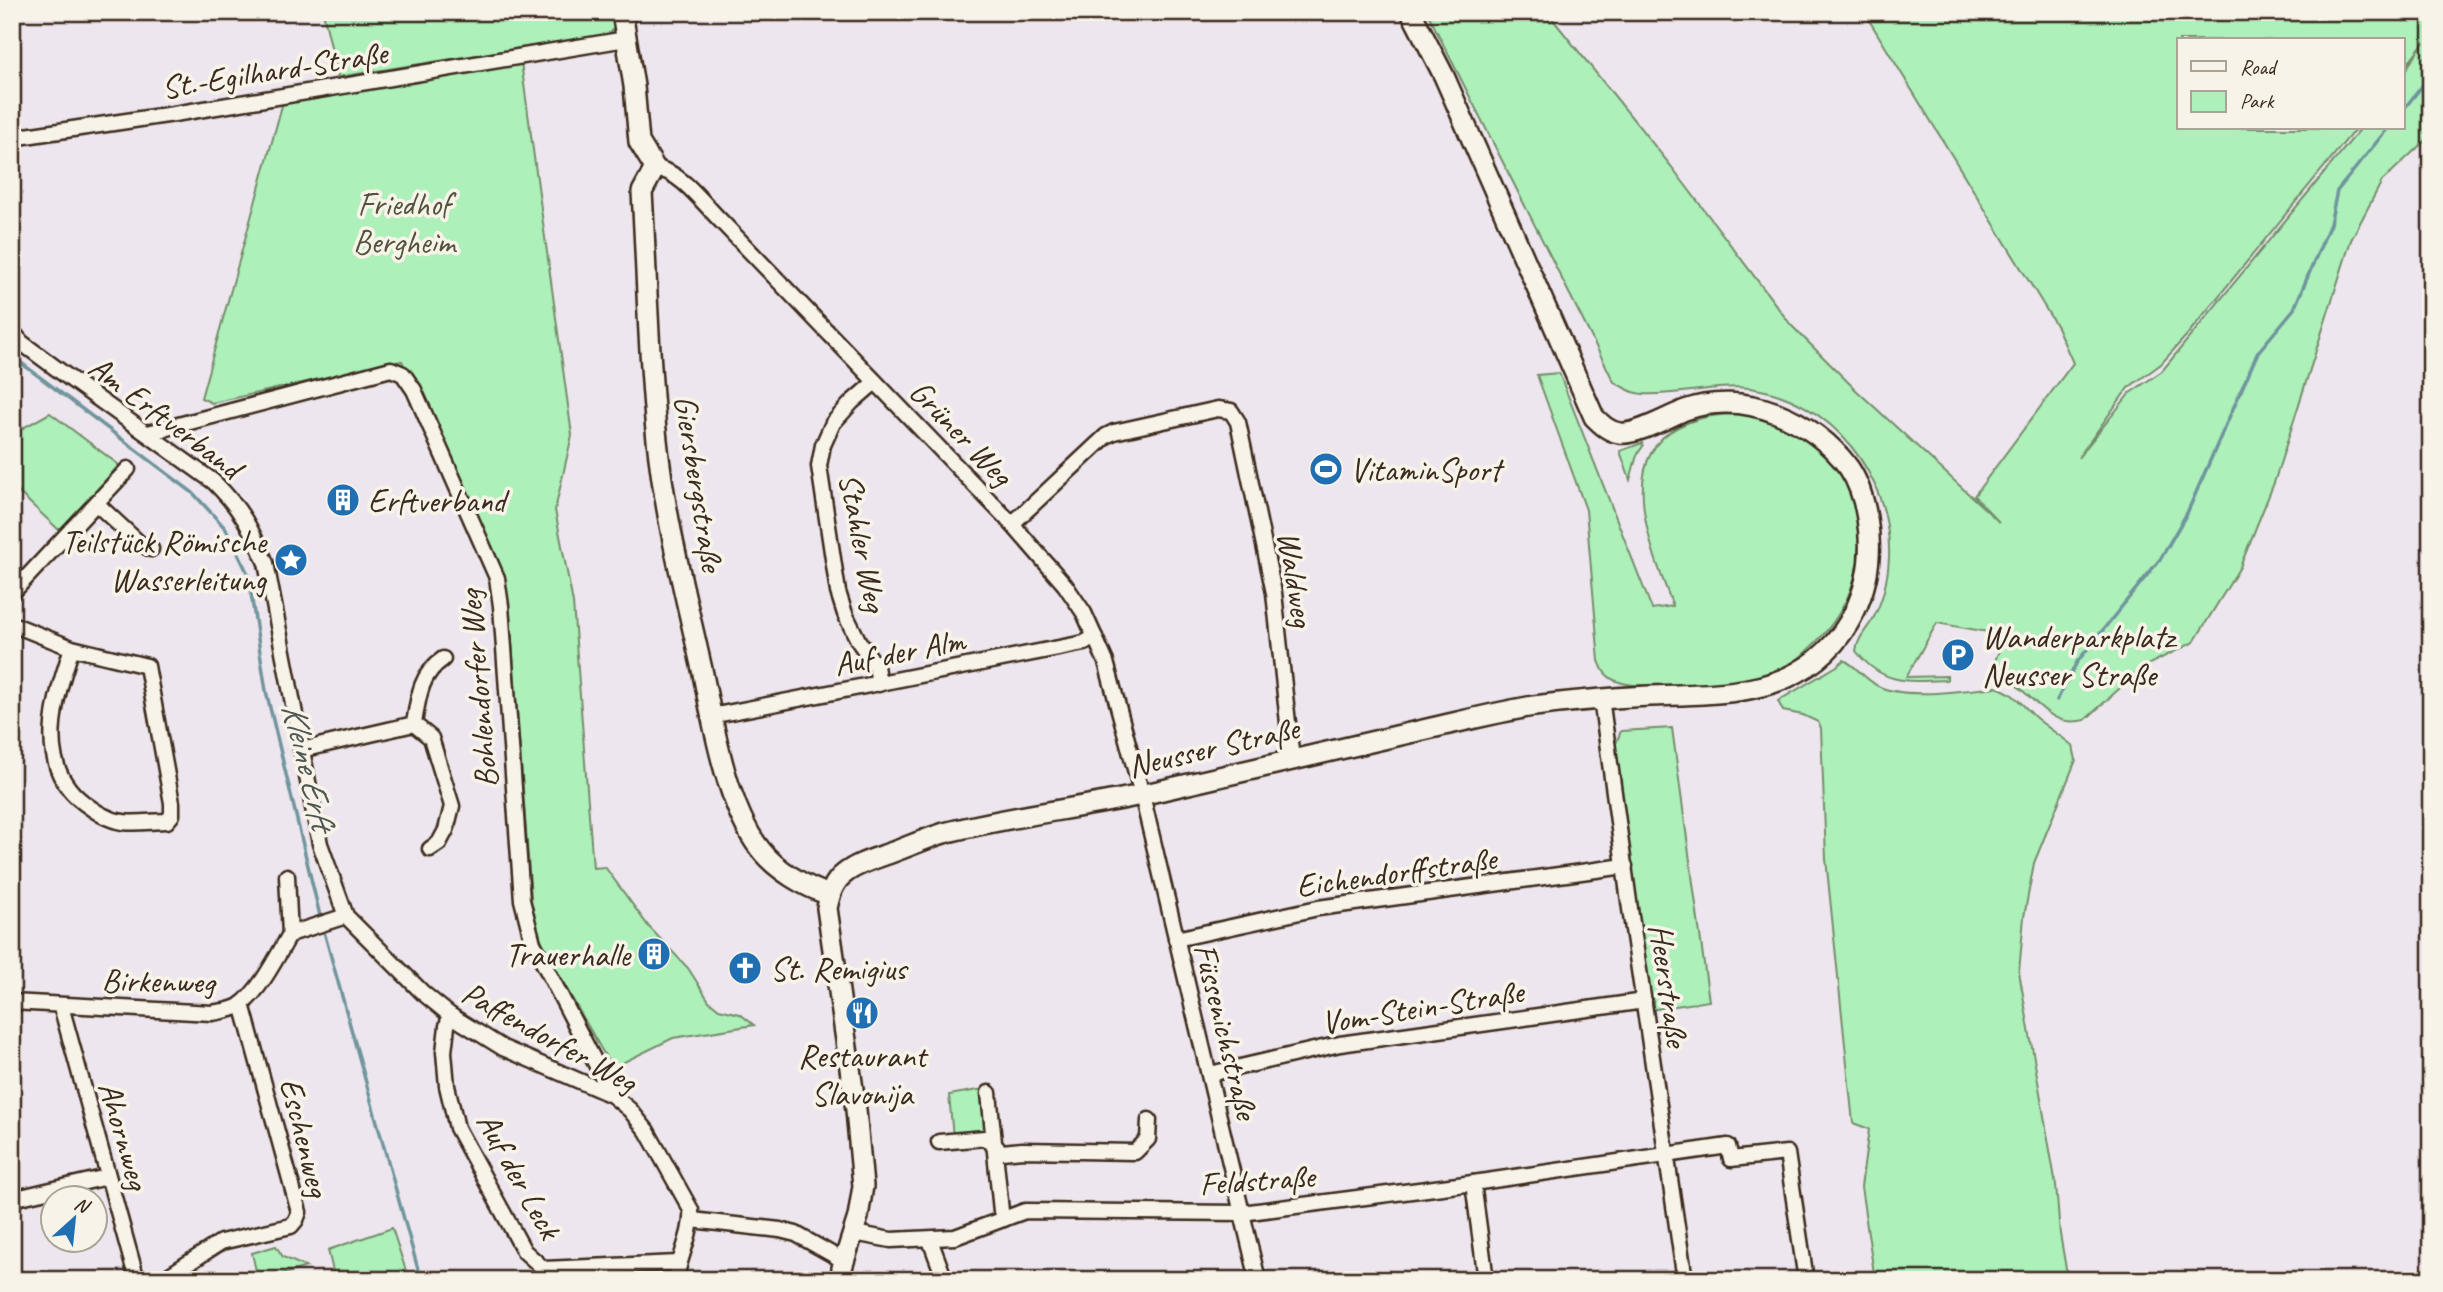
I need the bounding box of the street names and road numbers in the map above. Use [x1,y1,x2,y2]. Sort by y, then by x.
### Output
street label: St.-Egilhard-Straße [158,31,392,109]
street label: Am Erftverband [81,346,254,491]
street label: Grüner Weg [900,371,1024,496]
street label: Giersbergstraße [664,392,734,576]
street label: Stahler Weg [829,470,897,617]
street label: Waldweg [1268,528,1324,631]
street label: Bohlendorfer Weg [448,586,508,789]
street label: Auf der Alm [830,618,970,685]
street label: Neusser Straße [1124,706,1305,787]
street label: Eichendorffstraße [1294,837,1501,907]
street label: Heerstraße [1640,921,1699,1051]
street label: Füssenichstraße [1184,939,1269,1126]
street label: Birkenweg [101,959,217,1003]
street label: Vom-Stein-Straße [1318,970,1528,1044]
street label: Paffendorfer Weg [455,972,646,1103]
street label: Eschenweg [270,1074,341,1203]
street label: Ahornweg [89,1077,160,1196]
street label: Auf der Leck [467,1105,572,1248]
street label: Feldstraße [1198,1155,1318,1205]

